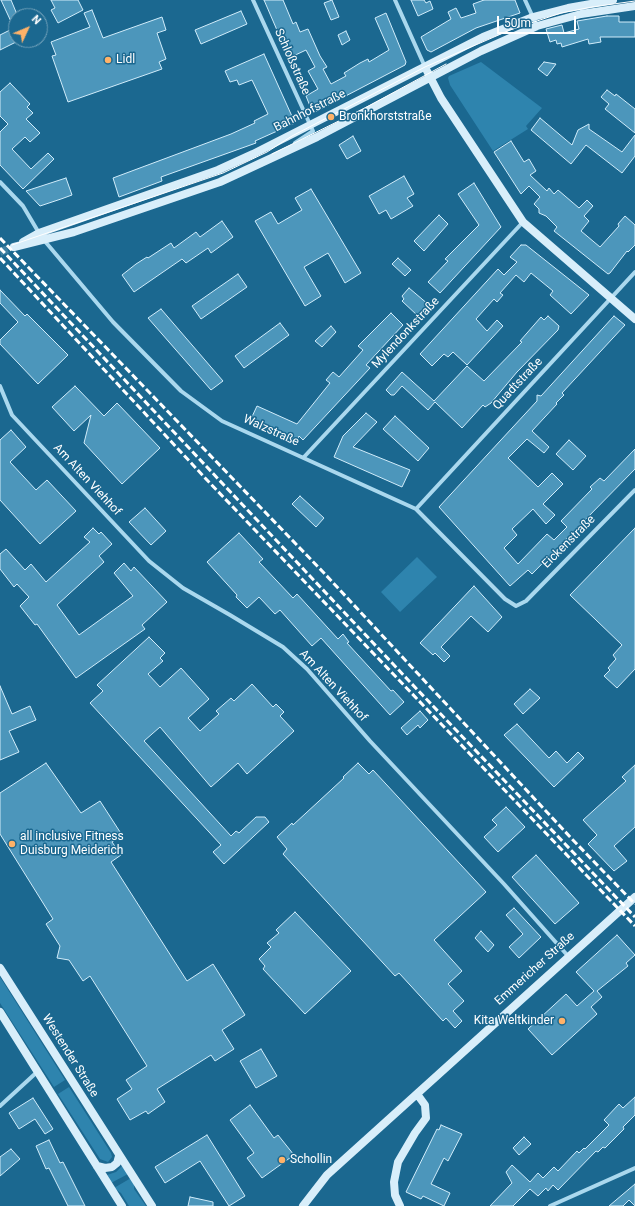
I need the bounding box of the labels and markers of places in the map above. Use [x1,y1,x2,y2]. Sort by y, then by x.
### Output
place label: Lidl [116,53,135,67]
marker: Lidl [103,55,113,65]
place label: Bronkhorststraße [339,110,432,124]
marker: Bronkhorststraße [326,112,336,122]
place label: all inclusive Fitness Duisburg Meiderich [20,830,124,858]
marker: all inclusive Fitness Duisburg Meiderich [7,839,17,849]
place label: Kita Weltkinder [474,1014,554,1028]
marker: Kita Weltkinder [557,1016,567,1026]
place label: Schollin [290,1153,332,1167]
marker: Schollin [277,1155,287,1165]

